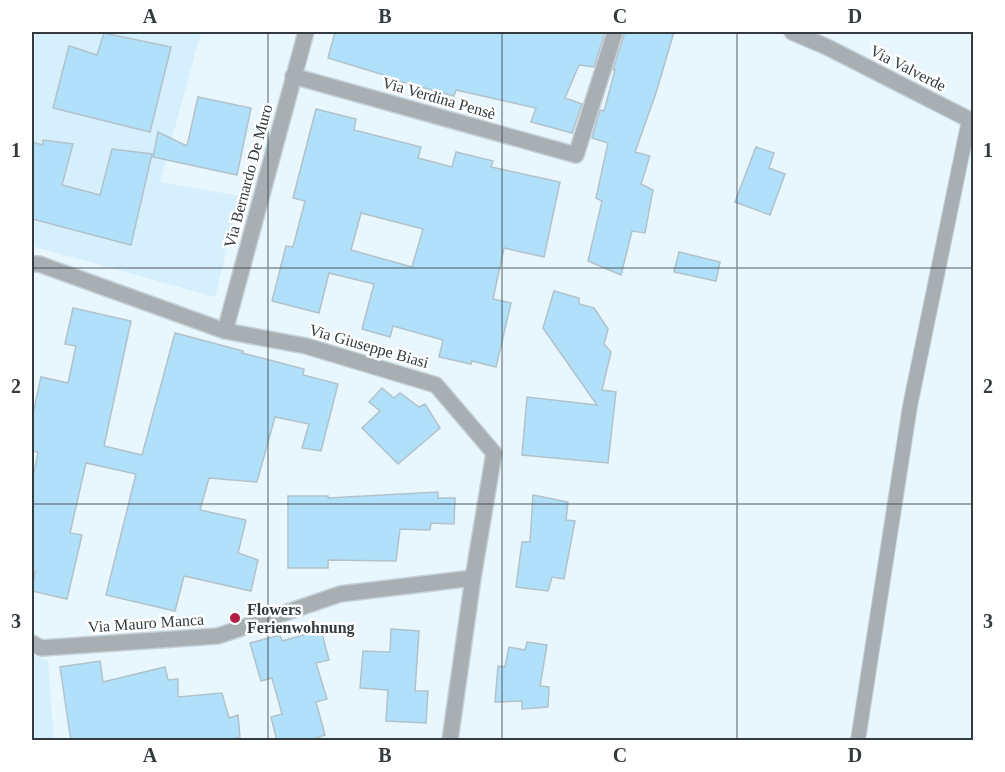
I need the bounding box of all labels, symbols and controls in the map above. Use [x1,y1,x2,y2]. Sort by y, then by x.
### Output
text: A [143,5,158,27]
text: B [378,5,392,27]
text: C [613,5,627,27]
text: D [848,5,862,27]
street label: Via Valverde [867,42,949,94]
street label: Via Verdina Pensè [380,74,498,122]
street label: Via Bernardo De Muro [221,102,275,250]
text: 1 [11,139,21,161]
text: 1 [983,139,993,161]
street label: Via Giuseppe Biasi [307,321,431,372]
text: 2 [11,375,21,397]
text: 2 [983,375,993,397]
place label: Flowers Ferienwohnung [247,601,355,637]
text: 3 [11,610,21,632]
street label: Via Mauro Manca [87,610,205,636]
text: 3 [983,610,993,632]
marker: Flowers Ferienwohnung [228,611,242,625]
text: A [143,744,158,766]
text: B [378,744,392,766]
text: C [613,744,627,766]
text: D [848,744,862,766]

